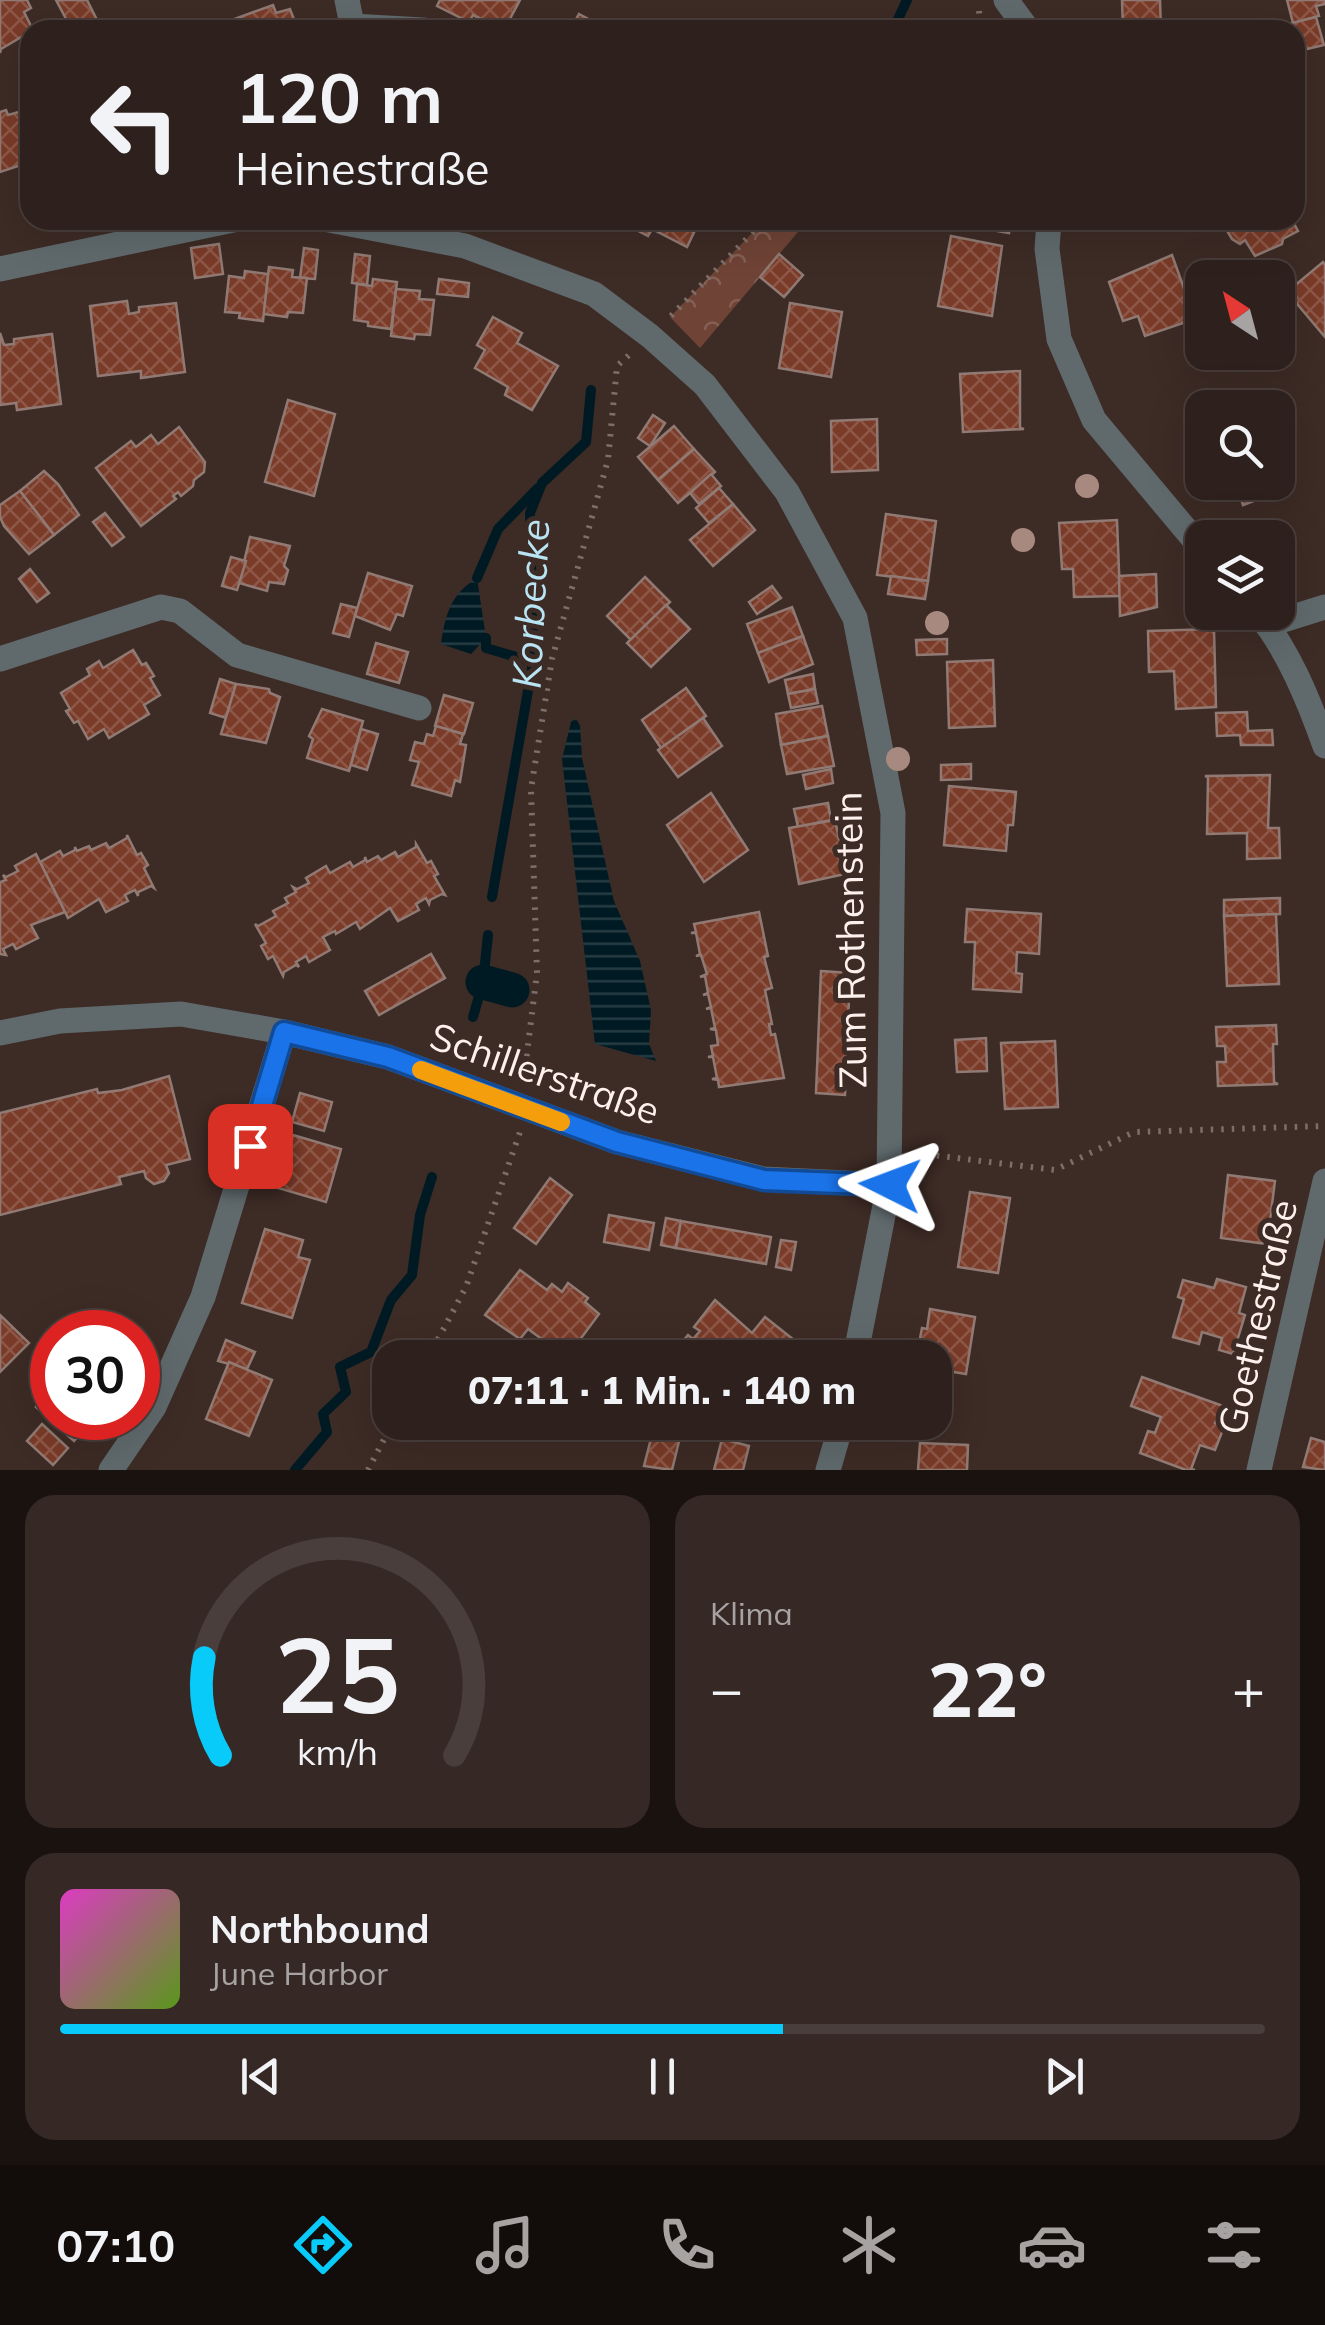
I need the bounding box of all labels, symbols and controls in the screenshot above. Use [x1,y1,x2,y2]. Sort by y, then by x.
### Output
text: 120 m [235,53,443,141]
icon: left [70,60,200,190]
text: Heinestraße [235,140,489,196]
north arrow [1185,260,1295,370]
map controls [1185,260,1295,630]
button: search [1185,390,1295,500]
water label: Korbecke [501,518,559,690]
button: layers [1185,520,1295,630]
street label: Zum Rothenstein [823,791,877,1089]
street label: Schillerstraße [424,1011,666,1135]
pin [208,1104,293,1189]
icon: arrive [223,1119,278,1174]
position arrow [838,1133,942,1237]
street label: Goethestraße [1207,1195,1307,1439]
speed limit sign: 30 [30,1310,160,1440]
text: 07:11 · 1 Min. · 140 m [468,1366,856,1414]
text: Klima [710,1593,793,1633]
text: 25 [275,1608,400,1739]
text: 22° [928,1642,1047,1736]
text: − [710,1654,743,1723]
text: + [1232,1654,1265,1723]
text: km/h [297,1729,378,1774]
text: Northbound [210,1905,430,1953]
text: June Harbor [210,1953,388,1993]
icon: previous [233,2049,288,2104]
icon: pause [635,2049,690,2104]
icon: next [1037,2049,1092,2104]
icon: directions [288,2210,358,2280]
icon: music [470,2210,540,2280]
icon: phone [652,2210,722,2280]
icon: climate [834,2210,904,2280]
icon: car [1017,2210,1087,2280]
icon: filters [1199,2210,1269,2280]
text: 07:10 [56,2217,175,2273]

